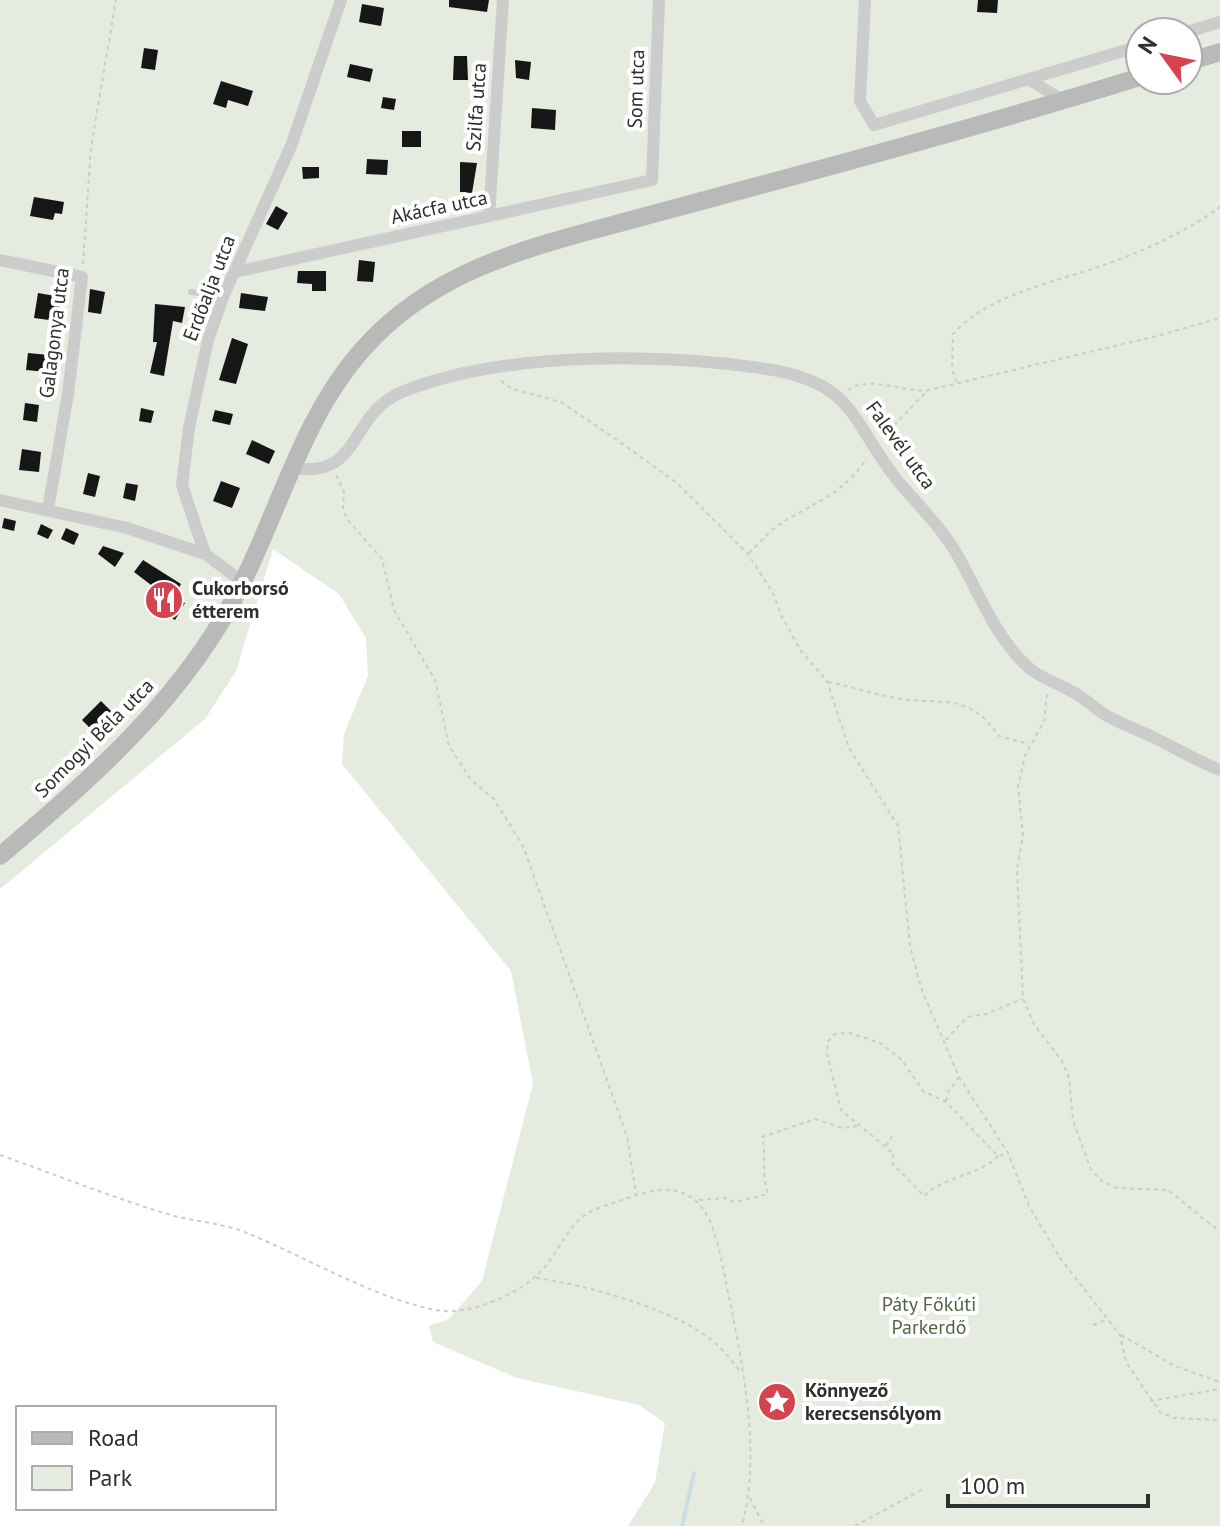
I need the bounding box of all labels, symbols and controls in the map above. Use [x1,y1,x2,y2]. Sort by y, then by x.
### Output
north arrow [1124,16,1204,96]
text: N [1132,31,1163,59]
street label: Som utca [622,49,650,129]
street label: Szilfa utca [460,62,492,152]
street label: Akácfa utca [388,184,490,230]
street label: Erdőalja utca [177,231,241,345]
street label: Galagonya utca [33,266,75,400]
street label: Falevél utca [860,396,942,494]
place label: Cukorborsó étterem [192,575,289,624]
restaurant icon: Cukorborsó étterem [143,579,185,621]
street label: Somogyi Béla utca [29,673,159,803]
park label: Páty Főkúti Parkerdő [882,1291,976,1340]
place label: Könnyező kerecsensólyom [805,1377,941,1426]
place icon: Könnyező kerecsensólyom [756,1381,798,1423]
legend [16,1406,276,1510]
text: Road [88,1422,139,1453]
scale bar [948,1458,1148,1508]
text: Park [88,1462,133,1493]
text: 100 m [960,1470,1025,1501]

